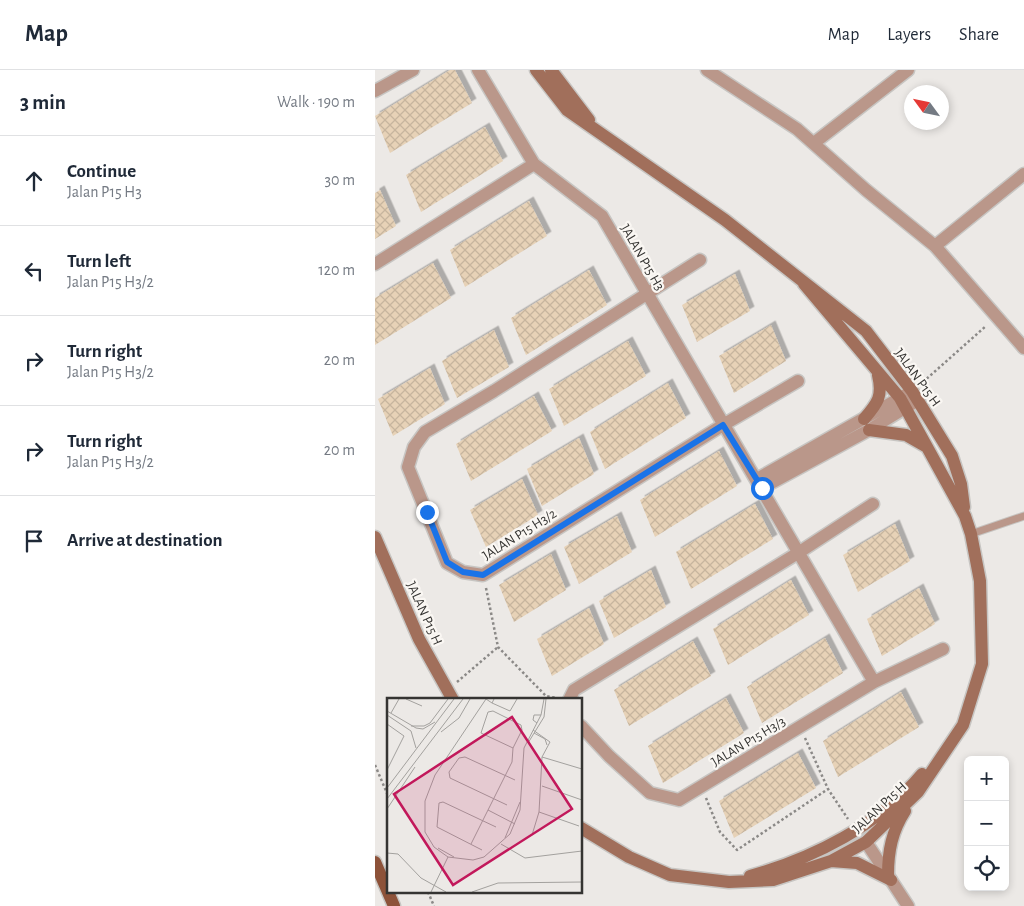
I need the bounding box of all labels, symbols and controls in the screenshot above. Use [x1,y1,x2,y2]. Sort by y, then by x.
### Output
text: Map [25,22,68,46]
text: Map [828,26,859,44]
text: Layers [887,26,931,44]
text: Share [959,26,999,44]
north arrow [904,85,949,130]
text: 3 min [20,92,66,113]
text: Walk · 190 m [277,94,355,110]
text: Continue [67,162,136,181]
icon: ahead [20,167,48,195]
text: 30 m [325,172,355,188]
text: Jalan P15 H3 [67,184,142,200]
street label: JALAN P15 H3 [618,222,667,293]
text: Turn left [67,252,131,271]
icon: left [20,257,48,285]
text: 120 m [318,262,355,278]
text: Jalan P15 H3/2 [67,274,154,290]
text: Turn right [67,342,142,361]
street label: JALAN P15 H [892,346,943,409]
icon: right [20,347,48,375]
text: 20 m [324,352,355,368]
text: Jalan P15 H3/2 [67,364,154,380]
text: Turn right [67,432,142,451]
icon: right [20,437,48,465]
text: 20 m [324,442,355,458]
text: Jalan P15 H3/2 [67,454,154,470]
route start [751,477,774,500]
route end [416,501,439,524]
street label: JALAN P15 H3/2 [480,507,559,563]
icon: arrive [20,527,48,555]
text: Arrive at destination [67,531,223,550]
street label: JALAN P15 H [404,579,444,647]
inset map [387,698,583,894]
street label: JALAN P15 H3/3 [709,714,788,769]
map controls [964,756,1009,891]
button: + [964,756,1009,801]
street label: JALAN P15 H [850,779,909,836]
button: − [964,801,1009,846]
button: locate [964,846,1009,891]

